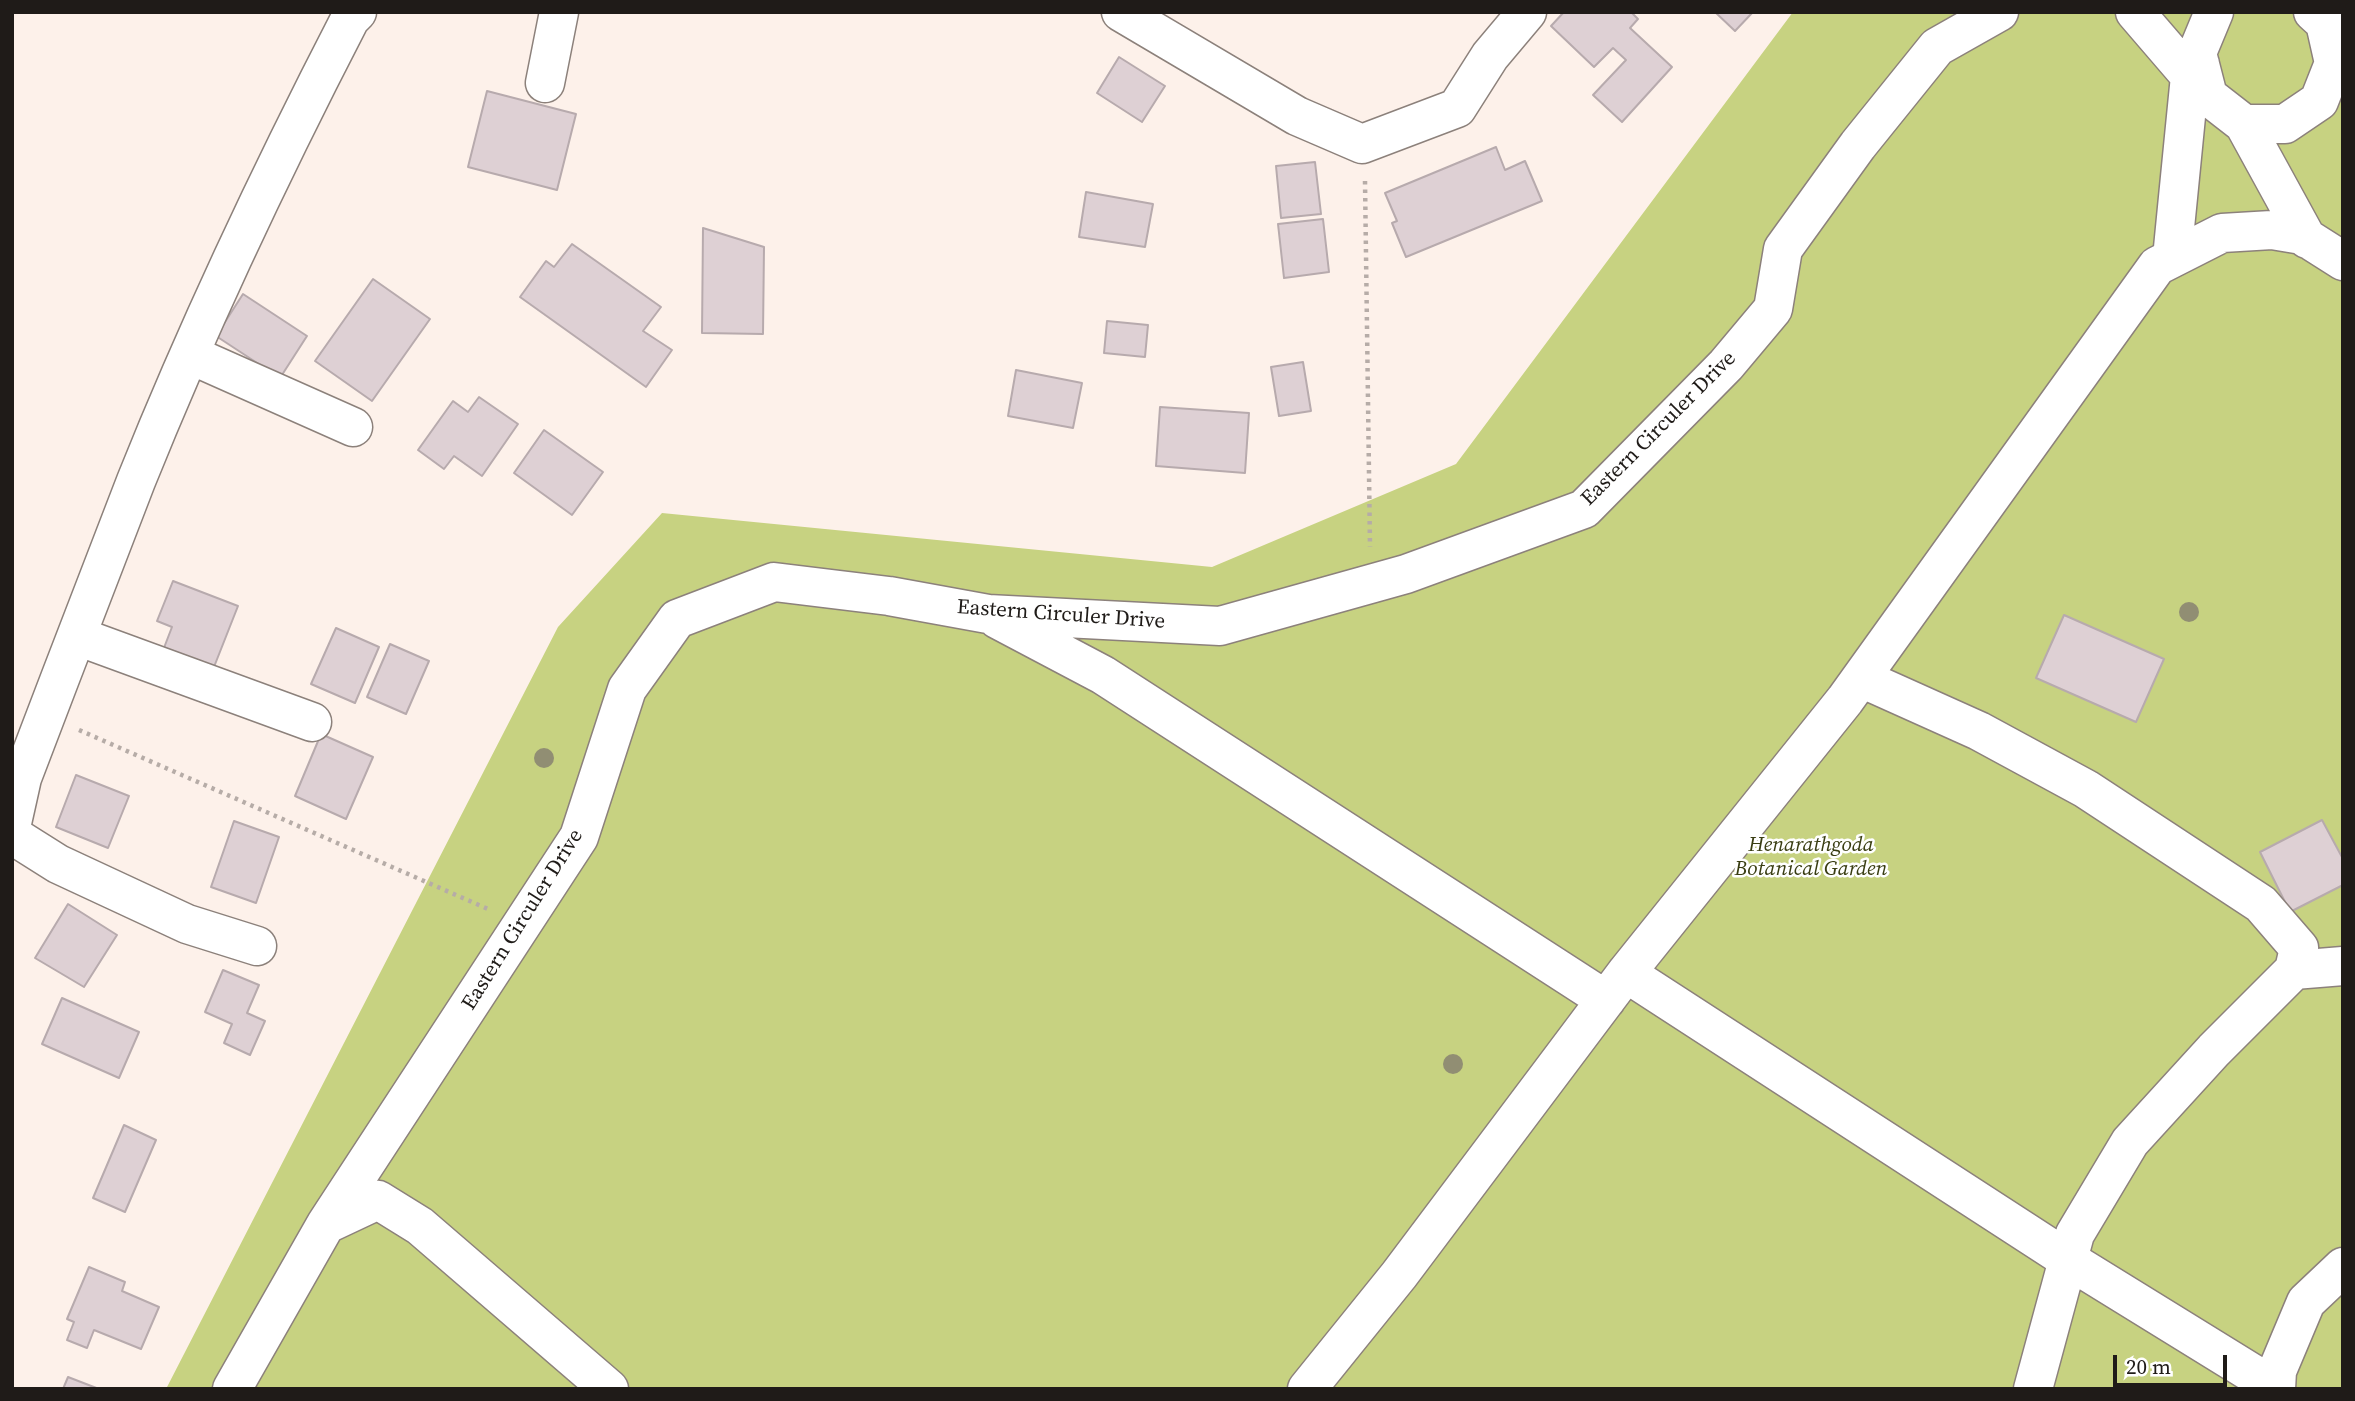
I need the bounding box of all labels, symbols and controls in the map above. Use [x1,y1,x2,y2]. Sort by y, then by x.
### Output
street label: Eastern Circuler Drive [1576,346,1742,512]
street label: Eastern Circuler Drive [956,595,1166,635]
street label: Eastern Circuler Drive [457,825,589,1015]
park label: Henarathgoda Botanical Garden [1735,833,1887,883]
scale bar [2117,1342,2231,1386]
text: 20 m [2126,1352,2171,1381]

